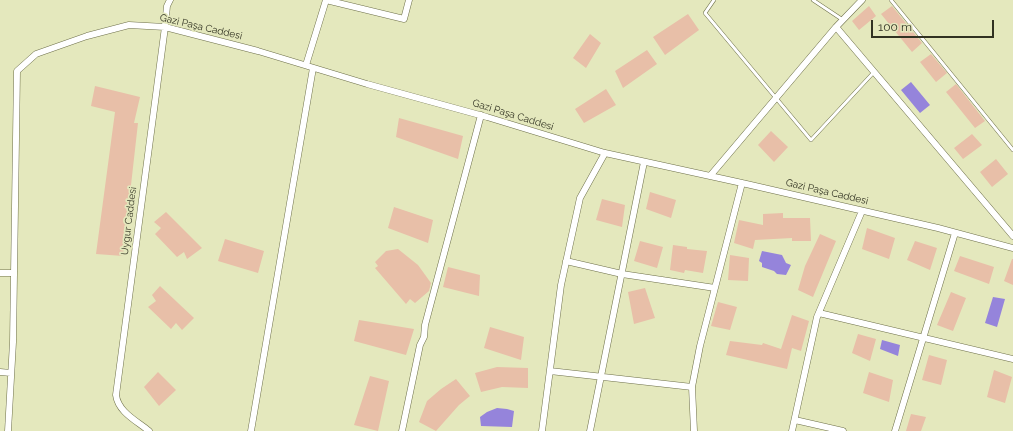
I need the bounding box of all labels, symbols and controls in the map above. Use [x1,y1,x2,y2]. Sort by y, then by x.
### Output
street label: Gazi Paşa Caddesi [159,12,243,42]
scale bar [873,12,996,38]
text: 100 m [878,20,912,34]
street label: Gazi Paşa Caddesi [471,97,555,133]
street label: Gazi Paşa Caddesi [785,177,869,207]
street label: Uygur Caddesi [119,186,139,256]

